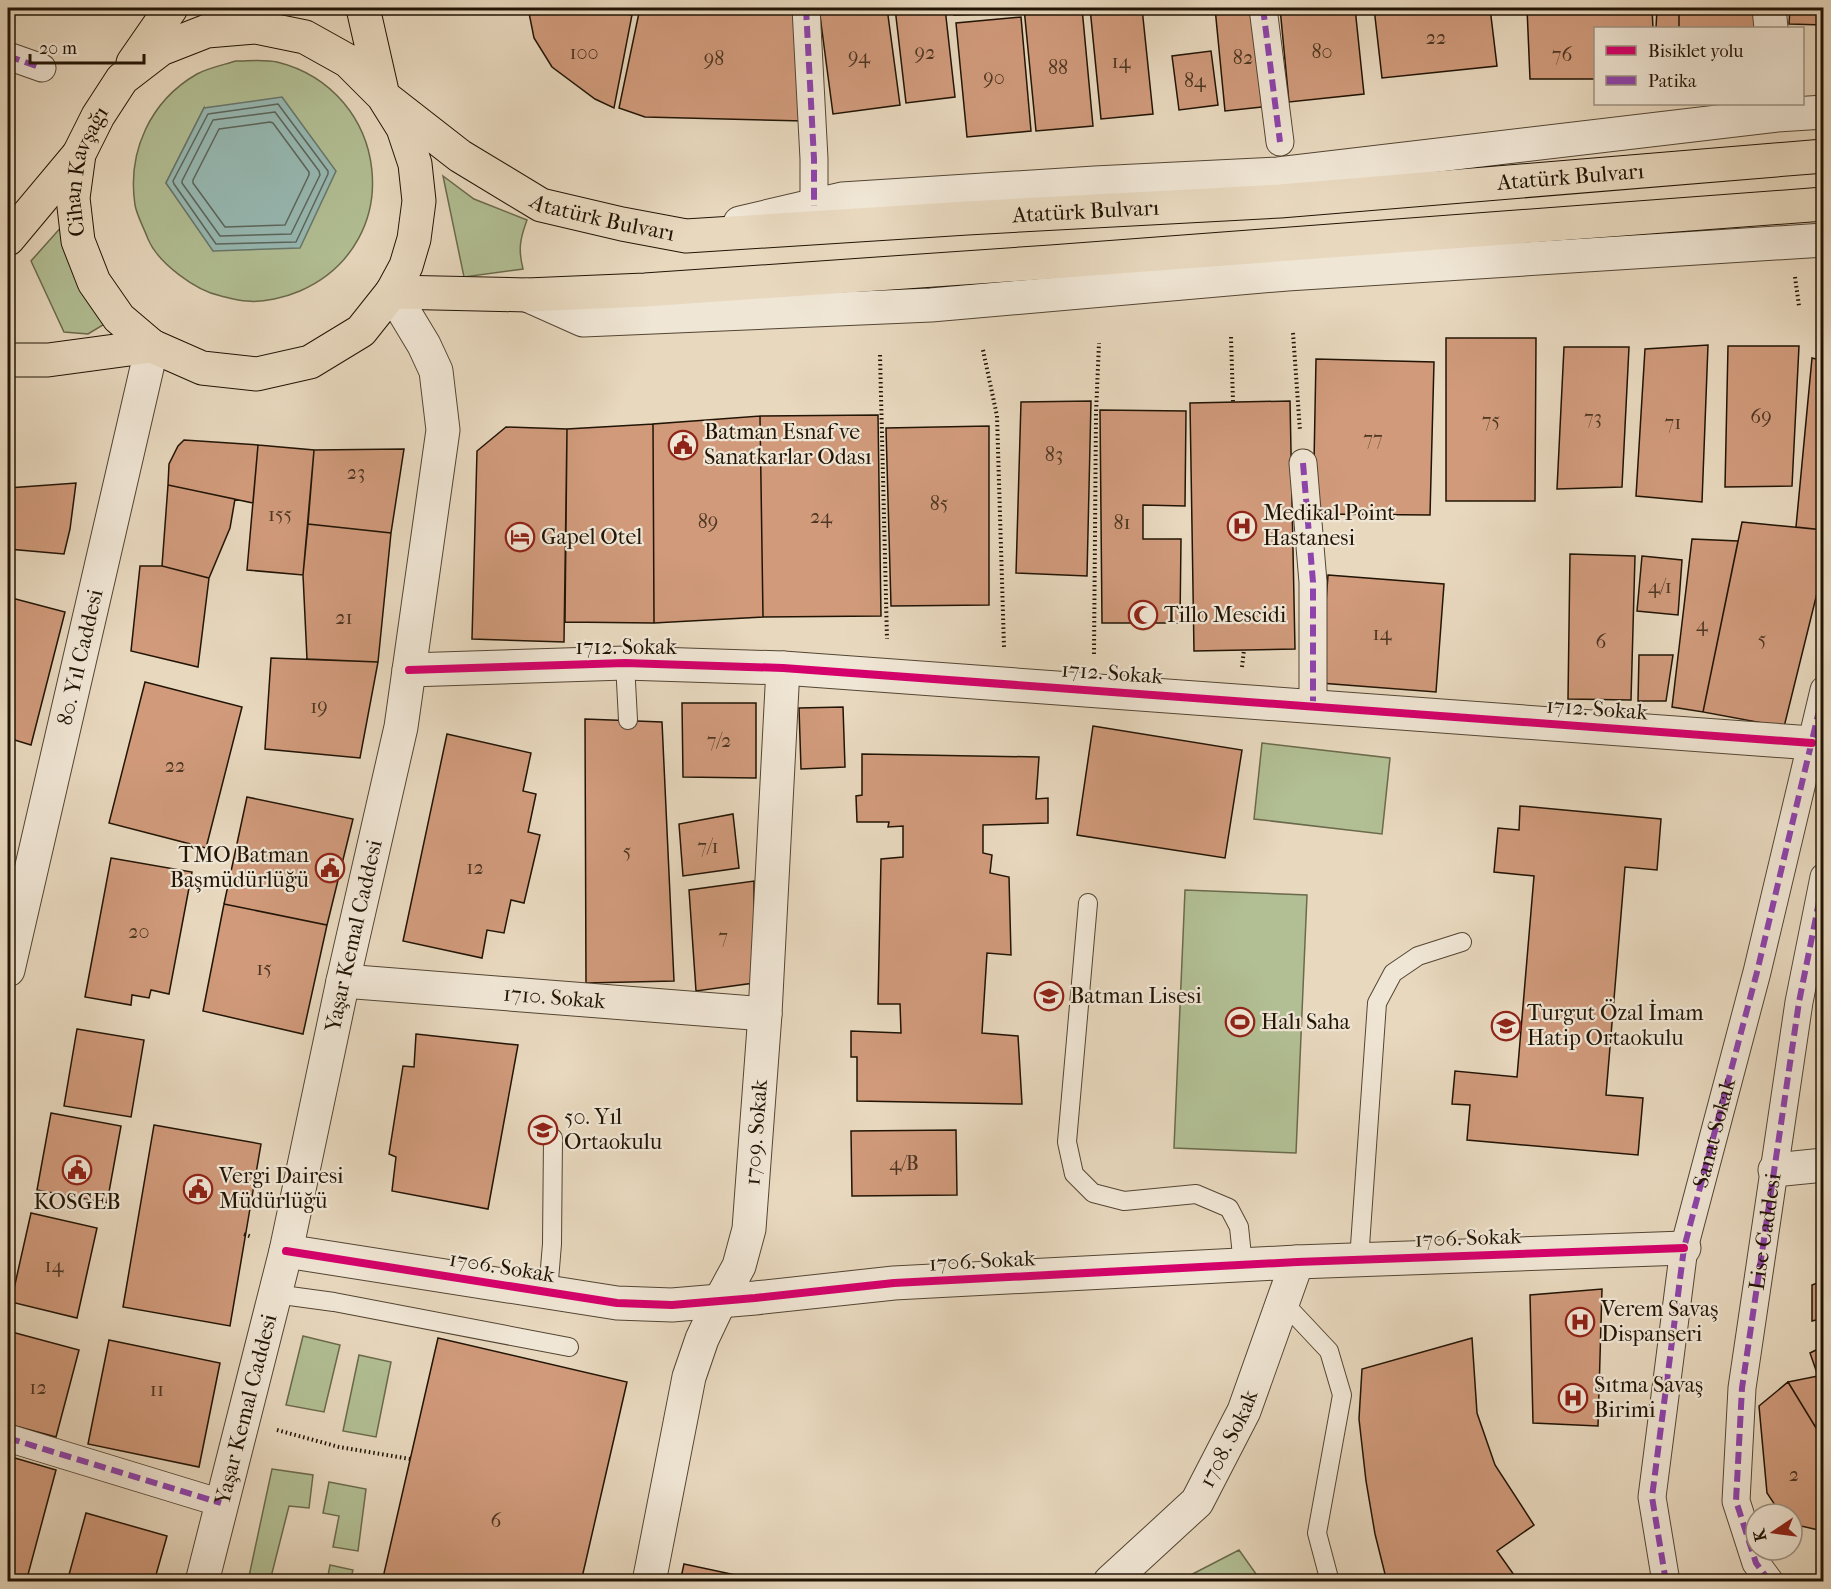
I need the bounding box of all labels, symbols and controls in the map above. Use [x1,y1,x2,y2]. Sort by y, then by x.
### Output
house number: 22 [1426,26,1446,49]
scale bar [30,27,144,65]
legend [1594,27,1804,105]
text: 20 m [39,38,77,59]
house number: 80 [1311,40,1333,63]
house number: 100 [569,41,599,64]
house number: 92 [915,41,935,64]
text: Bisiklet yolu [1648,41,1744,62]
house number: 76 [1552,43,1572,66]
house number: 94 [848,45,871,68]
house number: 82 [1233,46,1253,69]
house number: 98 [704,47,724,70]
house number: 14 [1112,50,1132,73]
house number: 88 [1048,56,1068,79]
house number: 90 [983,66,1005,89]
house number: 84 [1184,69,1207,92]
text: Patika [1648,71,1697,92]
street label: Cihan Kavşağı [59,101,114,238]
street label: Atatürk Bulvarı [1495,158,1645,196]
street label: Atatürk Bulvarı [524,188,677,247]
street label: Atatürk Bulvarı [1011,195,1160,229]
house number: 69 [1750,405,1772,428]
house number: 73 [1584,406,1602,429]
house number: 75 [1482,409,1500,432]
house number: 71 [1665,411,1681,434]
place label: Batman Esnaf ve Sanatkarlar Odası [704,419,872,470]
house number: 77 [1363,427,1383,450]
public building icon: Batman Esnaf ve Sanatkarlar Odası [667,429,699,461]
house number: 83 [1045,443,1063,466]
house number: 23 [347,461,365,484]
house number: 85 [930,492,948,515]
place label: Medikal Point Hastanesi [1263,500,1395,551]
house number: 155 [268,503,292,526]
house number: 24 [810,505,833,528]
house number: 89 [698,510,718,533]
hospital icon: Medikal Point Hastanesi [1226,510,1258,542]
house number: 81 [1113,511,1131,534]
hotel icon: Gapel Otel [504,521,536,553]
place label: Gapel Otel [541,524,642,550]
house number: 4/1 [1648,575,1672,598]
street label: 80. Yıl Caddesi [52,586,109,728]
mosque icon: Tillo Mescidi [1127,599,1159,631]
place label: Tillo Mescidi [1164,602,1287,628]
house number: 21 [335,606,353,629]
house number: 4 [1696,613,1709,636]
house number: 14 [1373,622,1393,645]
house number: 5 [1758,628,1766,651]
house number: 6 [1596,630,1607,653]
street label: 1712. Sokak [575,634,678,660]
street label: 1712. Sokak [1060,656,1164,690]
street label: 1712. Sokak [1545,692,1649,726]
house number: 19 [310,695,328,718]
house number: 7/2 [707,729,731,752]
house number: 22 [165,754,185,777]
house number: 7/1 [697,835,719,858]
street label: Yaşar Kemal Caddesi [319,837,388,1035]
house number: 5 [623,840,631,863]
place label: TMO Batman Başmüdürlüğü [170,842,310,893]
public building icon: TMO Batman Başmüdürlüğü [314,852,346,884]
house number: 12 [466,856,484,879]
house number: 20 [128,920,150,943]
house number: 7 [718,925,728,948]
house number: 15 [256,957,272,980]
school or university icon: Batman Lisesi [1033,980,1065,1012]
street label: 1710. Sokak [502,981,607,1015]
place label: Batman Lisesi [1070,983,1202,1009]
place label: Turgut Özal İmam Hatip Ortaokulu [1527,999,1704,1051]
sports icon: Halı Saha [1224,1006,1256,1038]
place label: Halı Saha [1261,1009,1351,1035]
school or university icon: Turgut Özal İmam Hatip Ortaokulu [1490,1010,1522,1042]
street label: Sanat Sokak [1687,1075,1741,1191]
street label: 1709. Sokak [739,1078,773,1186]
place label: 50. Yıl Ortaokulu [564,1104,663,1155]
school or university icon: 50. Yıl Ortaokulu [527,1114,559,1146]
house number: 4/B [889,1152,919,1175]
public building icon: KOSGEB [61,1154,93,1186]
place label: Vergi Dairesi Müdürlüğü [218,1163,344,1214]
street label: Lise Caddesi [1744,1171,1787,1292]
public building icon: Vergi Dairesi Müdürlüğü [182,1173,214,1205]
place label: KOSGEB [33,1189,121,1215]
street label: 1706. Sokak [1414,1223,1522,1253]
street label: 1706. Sokak [928,1245,1037,1277]
street label: 1706. Sokak [447,1246,557,1288]
house number: 14 [45,1254,65,1277]
place label: Verem Savaş Dispanseri [1600,1296,1718,1347]
hospital icon: Verem Savaş Dispanseri [1564,1306,1596,1338]
street label: Yaşar Kemal Caddesi [209,1311,283,1509]
place label: Sıtma Savaş Birimi [1594,1372,1703,1423]
house number: 12 [29,1376,47,1399]
house number: 11 [150,1378,164,1401]
hospital icon: Sıtma Savaş Birimi [1557,1382,1589,1414]
street label: 1708. Sokak [1194,1386,1264,1492]
house number: 2 [1789,1463,1799,1486]
north arrow [1744,1502,1804,1562]
house number: 6 [491,1509,502,1532]
text: K [1749,1526,1770,1543]

